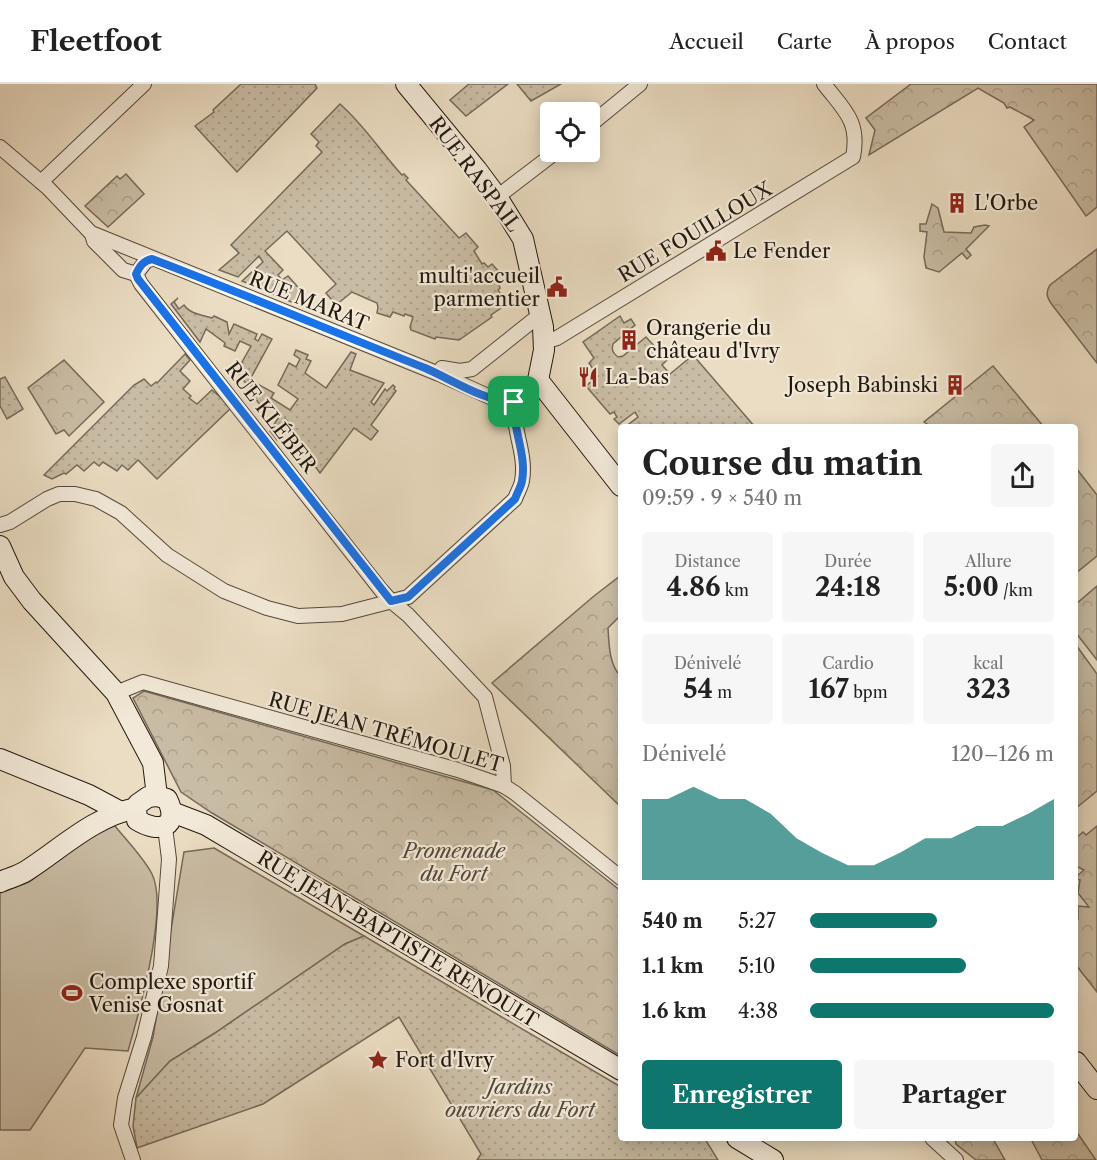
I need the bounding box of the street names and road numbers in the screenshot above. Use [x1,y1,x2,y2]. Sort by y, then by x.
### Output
street label: RUE RASPAIL [424,112,526,236]
street label: RUE FOUILLOUX [614,176,776,287]
street label: RUE MARAT [246,266,372,336]
street label: RUE KLÉBER [220,356,323,478]
street label: RUE JEAN TRÉMOULET [266,686,507,777]
street label: RUE JEAN-BAPTISTE RENOULT [253,845,543,1033]

